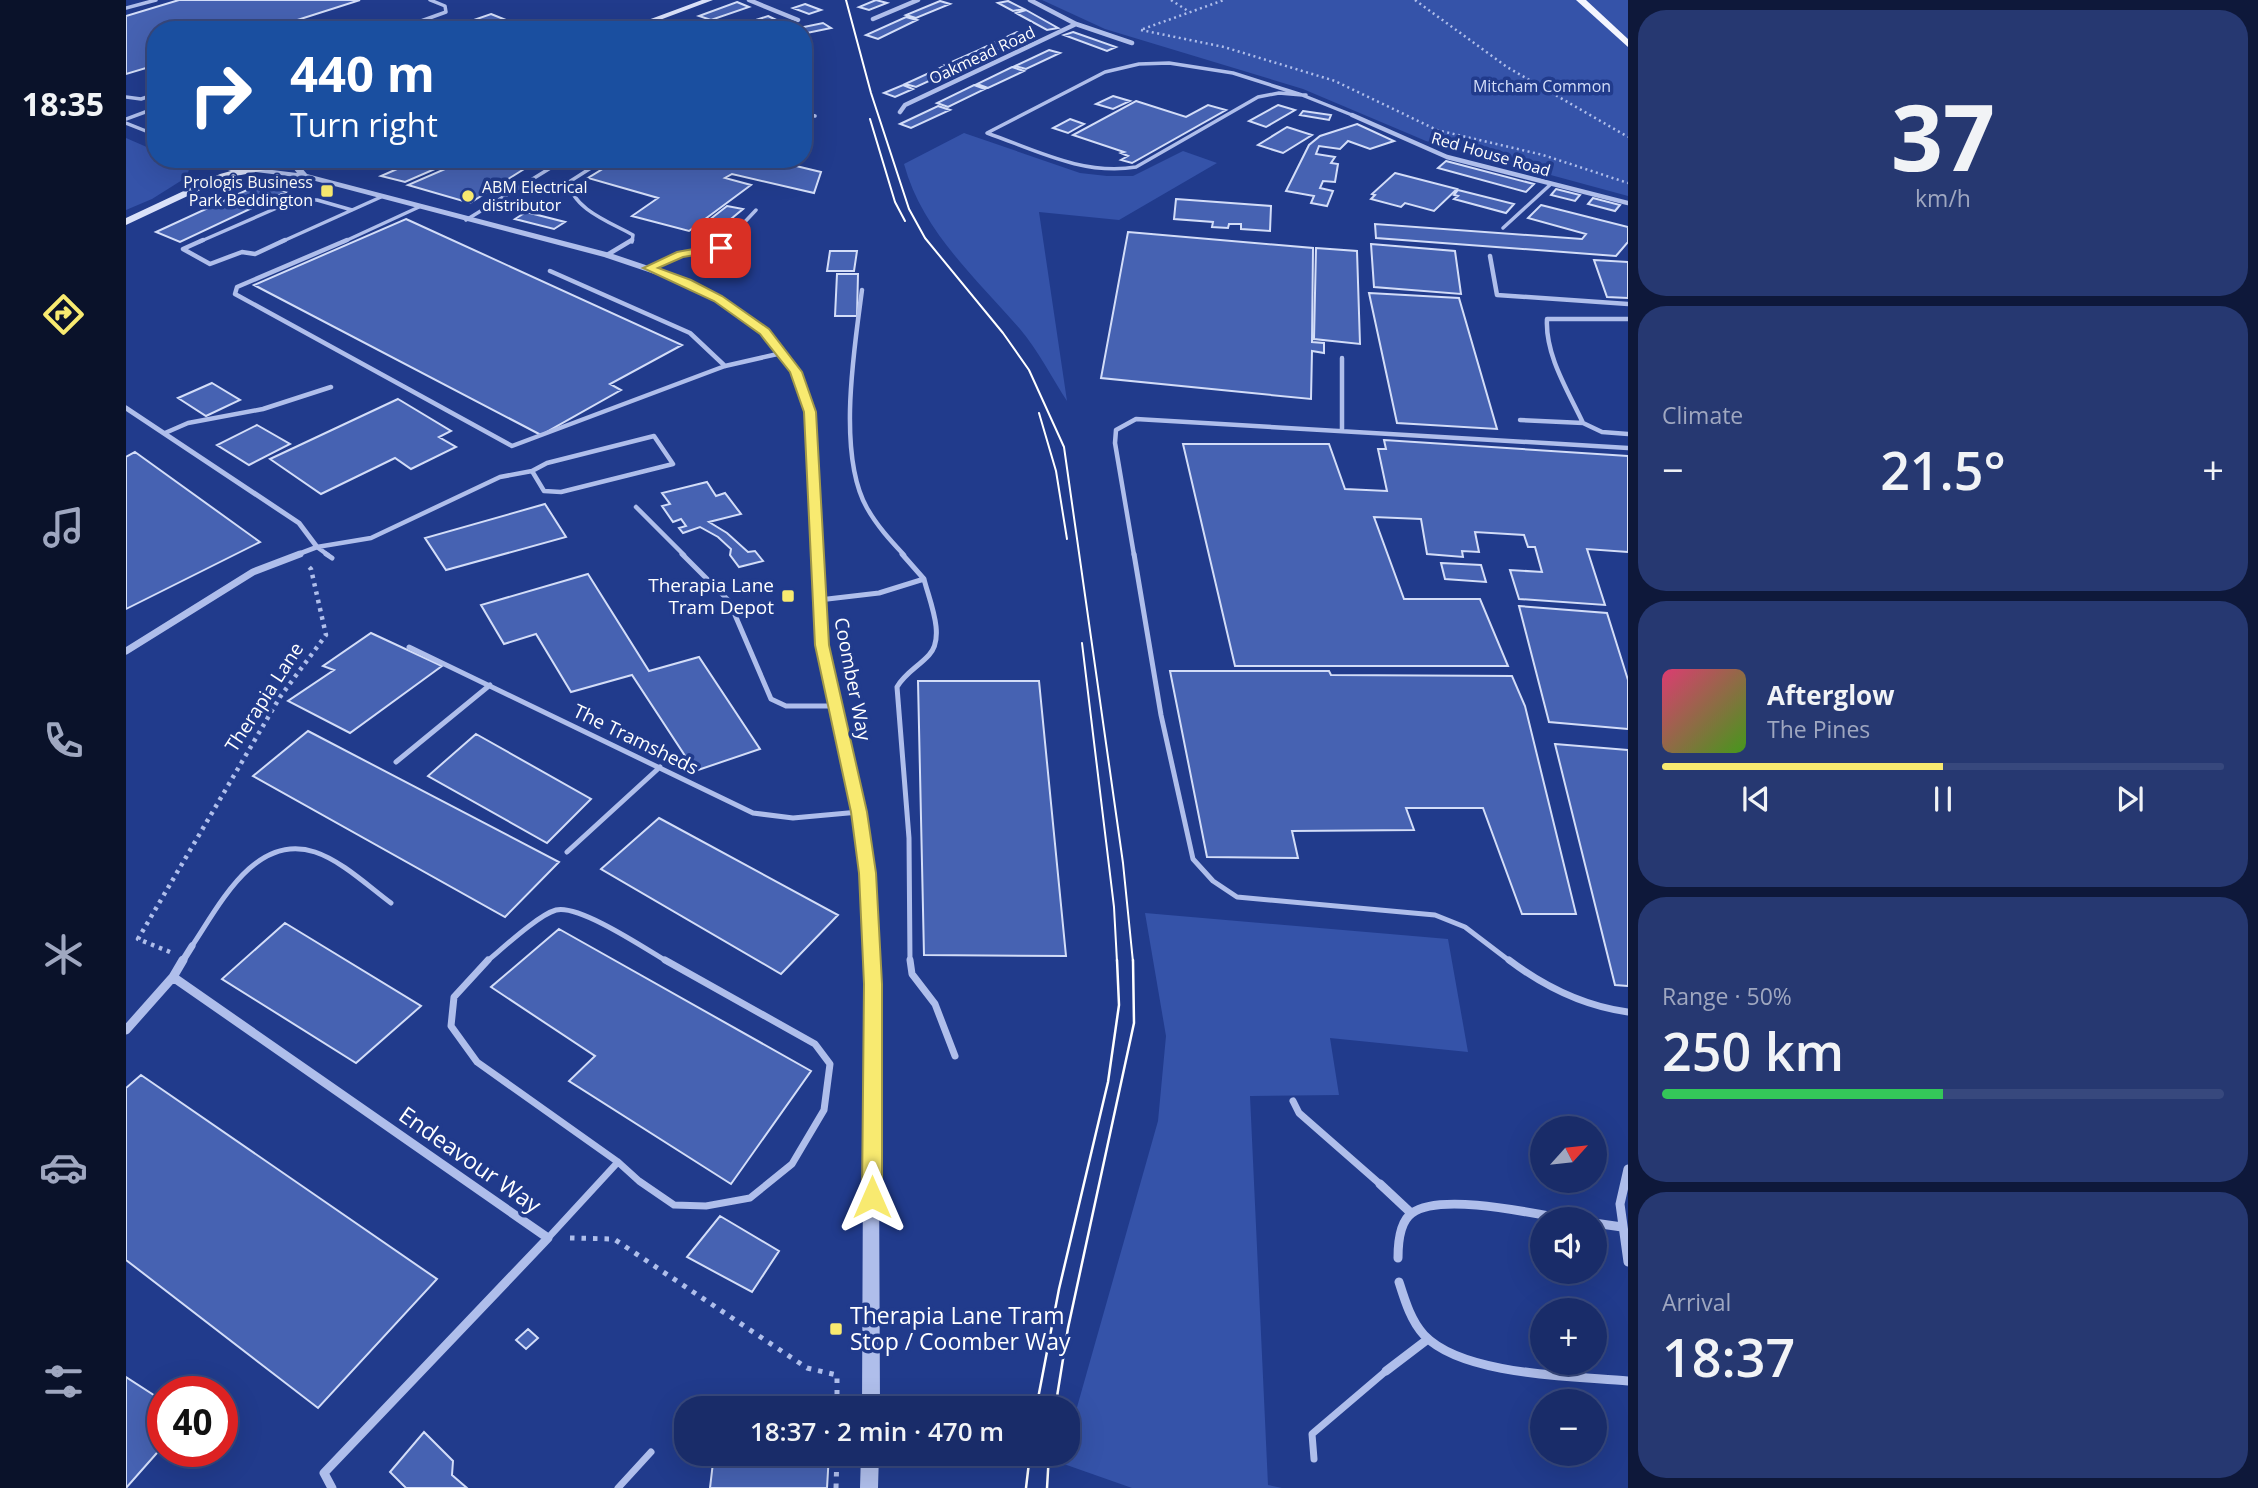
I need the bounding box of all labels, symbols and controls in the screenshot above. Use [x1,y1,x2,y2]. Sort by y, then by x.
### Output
street label: Oakmead Road [925,21,1039,89]
text: 440 m [290,40,435,106]
icon: right [175,49,266,140]
text: 37 [1891,74,1995,198]
park label: Mitcham Common [1473,75,1611,97]
text: 18:35 [22,82,104,125]
text: Turn right [290,103,438,146]
street label: Red House Road [1429,126,1553,182]
place label: Prologis Business Park Beddington [183,171,313,211]
place label: ABM Electrical distributor [482,176,587,216]
text: km/h [1915,182,1971,214]
marker: Prologis Business Park Beddington [319,183,335,199]
marker: ABM Electrical distributor [460,188,476,204]
pin [691,218,751,278]
icon: arrive [702,229,740,267]
icon: directions [39,290,88,339]
text: Climate [1662,399,1743,431]
text: 21.5° [1880,434,2006,505]
text: − [1662,443,1684,495]
text: + [2202,443,2224,495]
icon: music [39,503,88,552]
place label: Therapia Lane Tram Depot [648,572,774,620]
marker: Therapia Lane Tram Depot [780,588,796,604]
street label: Coomber Way [828,615,878,743]
street label: Therapia Lane [219,637,309,757]
text: Afterglow [1767,677,1894,713]
street label: The Tramsheds [569,697,703,781]
text: The Pines [1767,713,1870,745]
icon: phone [39,716,88,765]
icon: previous [1737,780,1775,818]
icon: pause [1924,780,1962,818]
icon: next [2111,780,2149,818]
icon: climate [39,930,88,979]
text: Range · 50% [1662,980,1792,1012]
text: 250 km [1662,1015,1844,1086]
street label: Endeavour Way [393,1098,549,1220]
north arrow [1530,1116,1606,1194]
map controls [1530,1116,1607,1466]
icon: car [39,1143,88,1192]
position arrow [835,1160,909,1234]
button: sound [1530,1207,1607,1284]
text: Arrival [1662,1286,1731,1318]
button: + [1530,1298,1607,1375]
place label: Therapia Lane Tram Stop / Coomber Way [850,1299,1071,1357]
marker: Therapia Lane Tram Stop / Coomber Way [828,1321,844,1337]
text: 18:37 [1662,1321,1795,1392]
icon: filters [39,1357,88,1406]
speed limit sign: 40 [147,1376,238,1467]
button: − [1530,1389,1607,1466]
text: 18:37 · 2 min · 470 m [750,1413,1004,1449]

